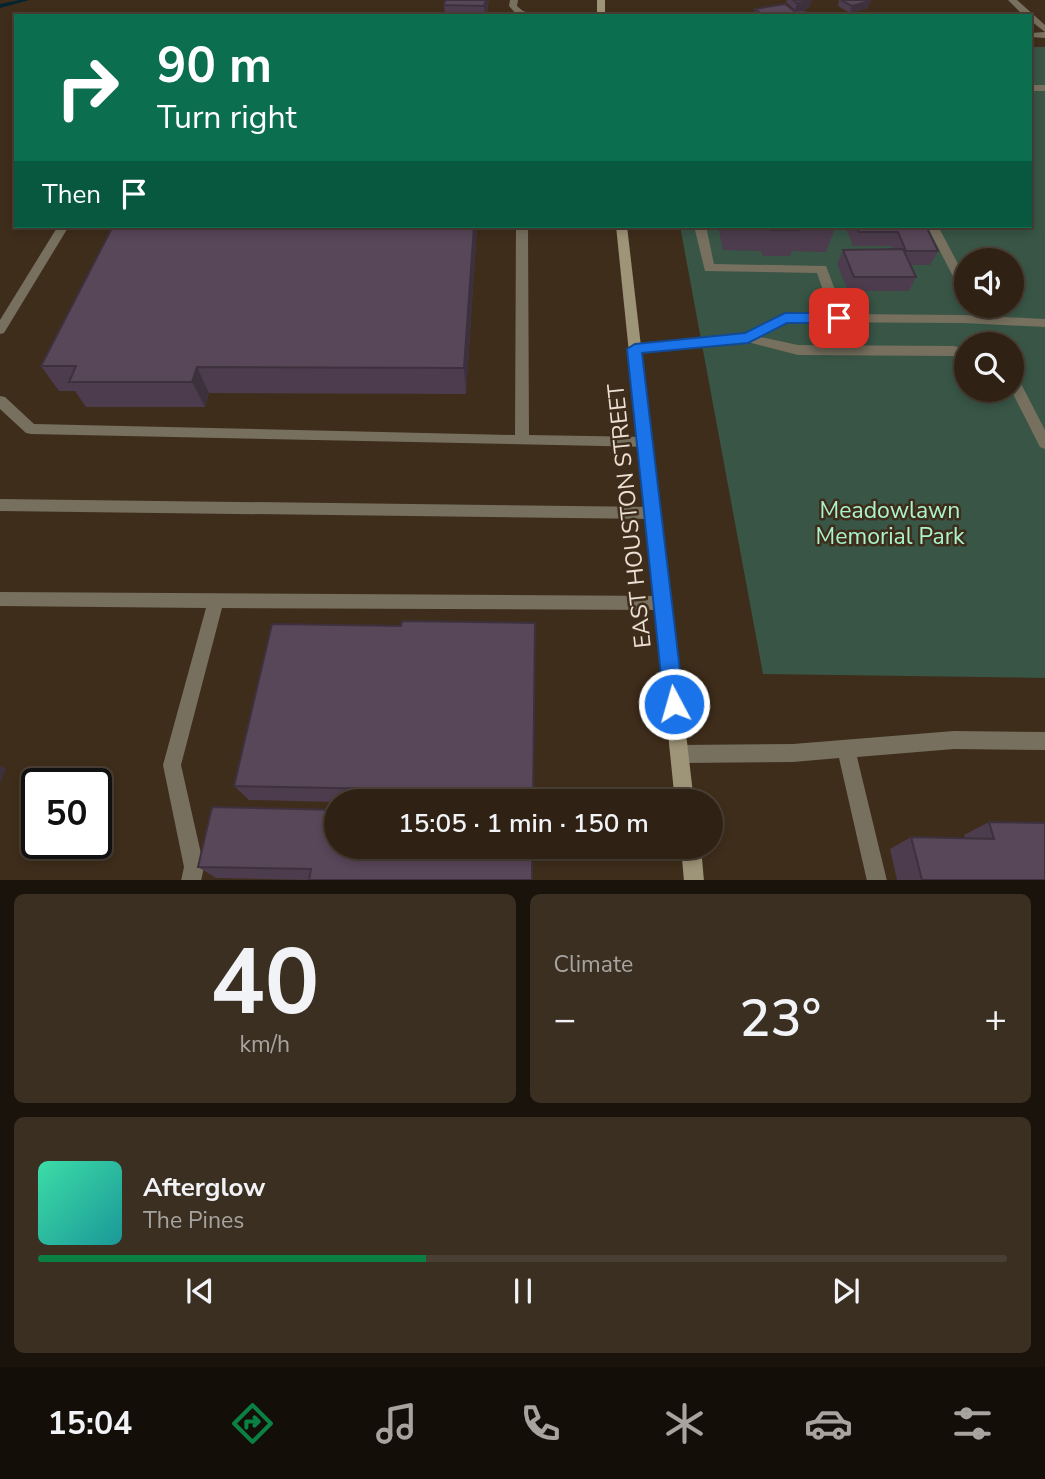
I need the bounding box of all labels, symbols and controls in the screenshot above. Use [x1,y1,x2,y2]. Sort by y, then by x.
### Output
text: 90 m [157,32,272,99]
icon: right [42,42,133,133]
text: Turn right [157,96,297,139]
icon: arrive [115,175,153,213]
text: Then [42,177,101,212]
map controls [954,248,1024,402]
button: sound [954,248,1024,318]
pin [809,288,869,348]
icon: arrive [820,299,858,337]
button: search [954,332,1024,402]
street label: EAST HOUSTON STREET [600,382,659,650]
park label: Meadowlawn Memorial Park [816,495,965,552]
position arrow [637,667,711,741]
speed limit sign: 50 [21,768,112,859]
text: 15:05 · 1 min · 150 m [398,806,649,841]
text: 40 [210,921,319,1045]
text: Climate [554,949,633,980]
text: 23° [739,983,821,1054]
text: − [554,994,576,1045]
text: + [984,994,1007,1045]
text: km/h [239,1029,290,1060]
text: Afterglow [143,1170,266,1205]
text: The Pines [143,1205,244,1236]
icon: previous [181,1272,219,1310]
icon: pause [504,1272,542,1310]
icon: next [827,1272,865,1310]
icon: directions [228,1399,277,1448]
icon: music [372,1399,421,1448]
icon: phone [516,1399,565,1448]
icon: climate [660,1399,709,1448]
icon: car [804,1399,853,1448]
icon: filters [948,1399,997,1448]
text: 15:04 [48,1402,132,1445]

